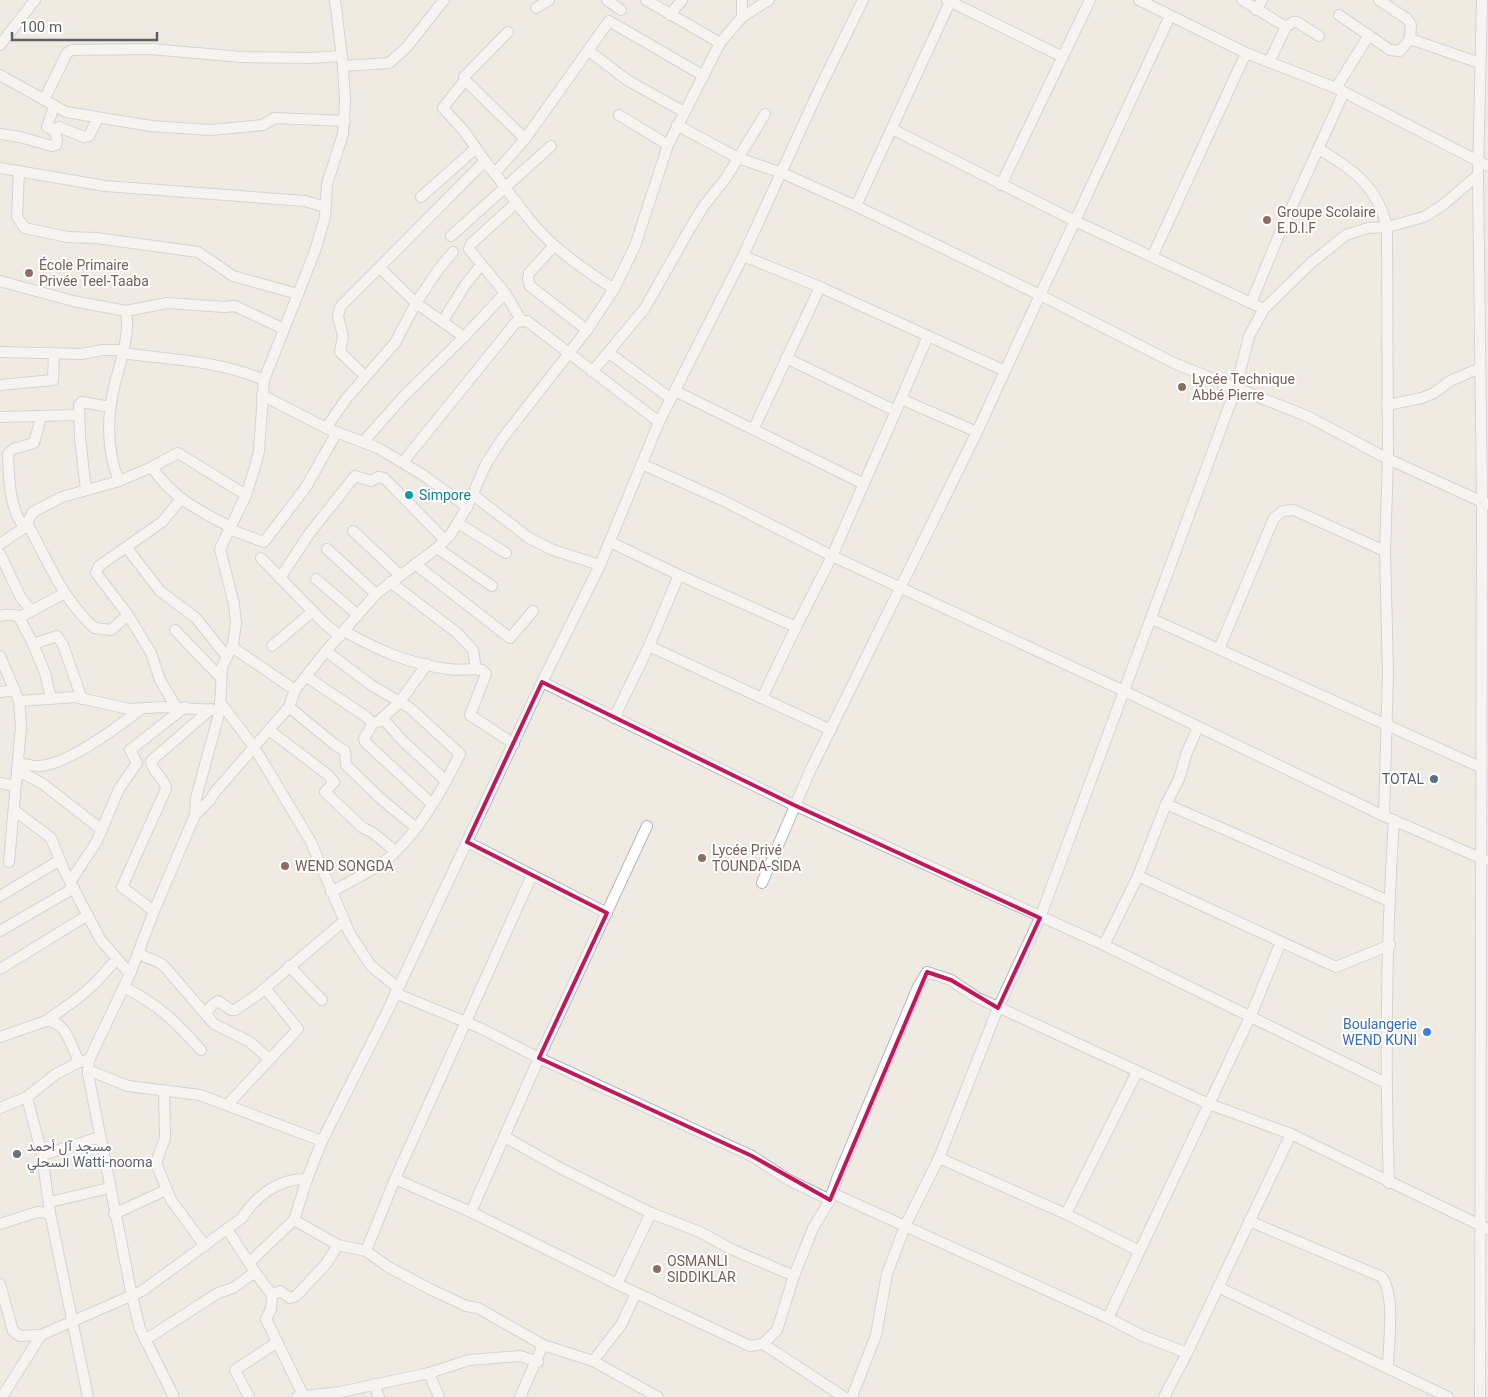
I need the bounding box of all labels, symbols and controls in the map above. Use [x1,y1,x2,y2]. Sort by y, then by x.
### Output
scale bar [12,10,158,42]
text: 100 m [20,18,62,36]
place label: Groupe Scolaire E.D.I.F [1277,204,1376,236]
marker: Groupe Scolaire E.D.I.F [1261,214,1273,226]
place label: École Primaire Privée Teel-Taaba [39,256,149,289]
marker: École Primaire Privée Teel-Taaba [23,267,35,279]
place label: Lycée Technique Abbé Pierre [1192,371,1295,403]
marker: Lycée Technique Abbé Pierre [1176,381,1188,393]
place label: Simpore [419,487,471,503]
marker: Simpore [403,489,415,501]
place label: TOTAL [1382,771,1424,787]
marker: TOTAL [1428,773,1440,785]
place label: Lycée Privé TOUNDA-SIDA [712,842,801,874]
marker: Lycée Privé TOUNDA-SIDA [696,852,708,864]
place label: WEND SONGDA [295,858,394,874]
marker: WEND SONGDA [279,860,291,872]
place label: Boulangerie WEND KUNI [1342,1016,1417,1048]
marker: Boulangerie WEND KUNI [1421,1026,1433,1038]
place label: مسجد آل أحمد السحلي Watti-nooma [27,1138,153,1174]
marker: مسجد آل أحمد السحلي Watti-nooma [11,1148,23,1160]
place label: OSMANLI SIDDIKLAR [667,1253,736,1285]
marker: OSMANLI SIDDIKLAR [651,1263,663,1275]

